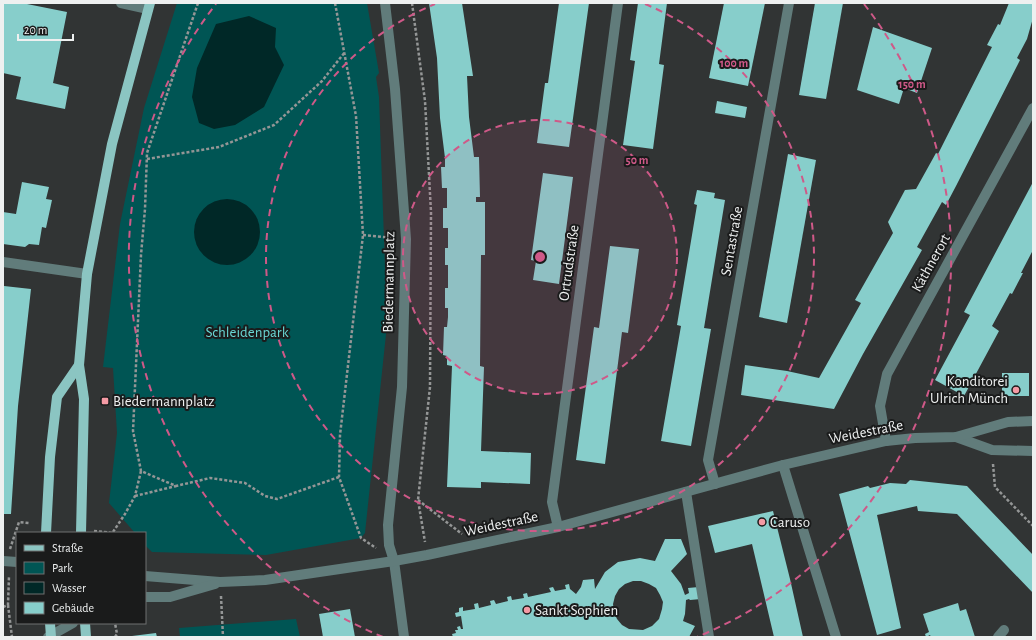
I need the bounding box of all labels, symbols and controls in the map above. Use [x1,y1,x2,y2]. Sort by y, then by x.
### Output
scale bar [18,16,73,42]
text: 20 m [24,24,47,36]
text: 100 m [720,57,748,69]
text: 150 m [898,78,926,90]
text: 50 m [626,154,649,166]
street label: Sentastraße [719,205,746,277]
street label: Ortrudstraße [556,224,582,302]
street label: Biedermannplatz [381,231,397,333]
street label: Käthnerort [909,231,953,295]
centre of rings [533,250,547,264]
park label: Schleidenpark [205,325,289,340]
place label: Konditorei Ulrich Münch [930,374,1008,406]
marker: Konditorei Ulrich Münch [1011,385,1021,395]
place label: Biedermannplatz [113,394,214,409]
marker: Biedermannplatz [100,396,110,406]
street label: Weidestraße [828,417,904,447]
street label: Weidestraße [463,509,539,539]
place label: Caruso [770,515,810,530]
marker: Caruso [757,517,767,527]
legend [16,532,146,624]
text: Straße [52,542,83,554]
text: Park [52,562,73,574]
text: Wasser [52,582,86,594]
text: Gebäude [52,602,94,614]
place label: Sankt Sophien [535,603,618,618]
marker: Sankt Sophien [522,605,532,615]

